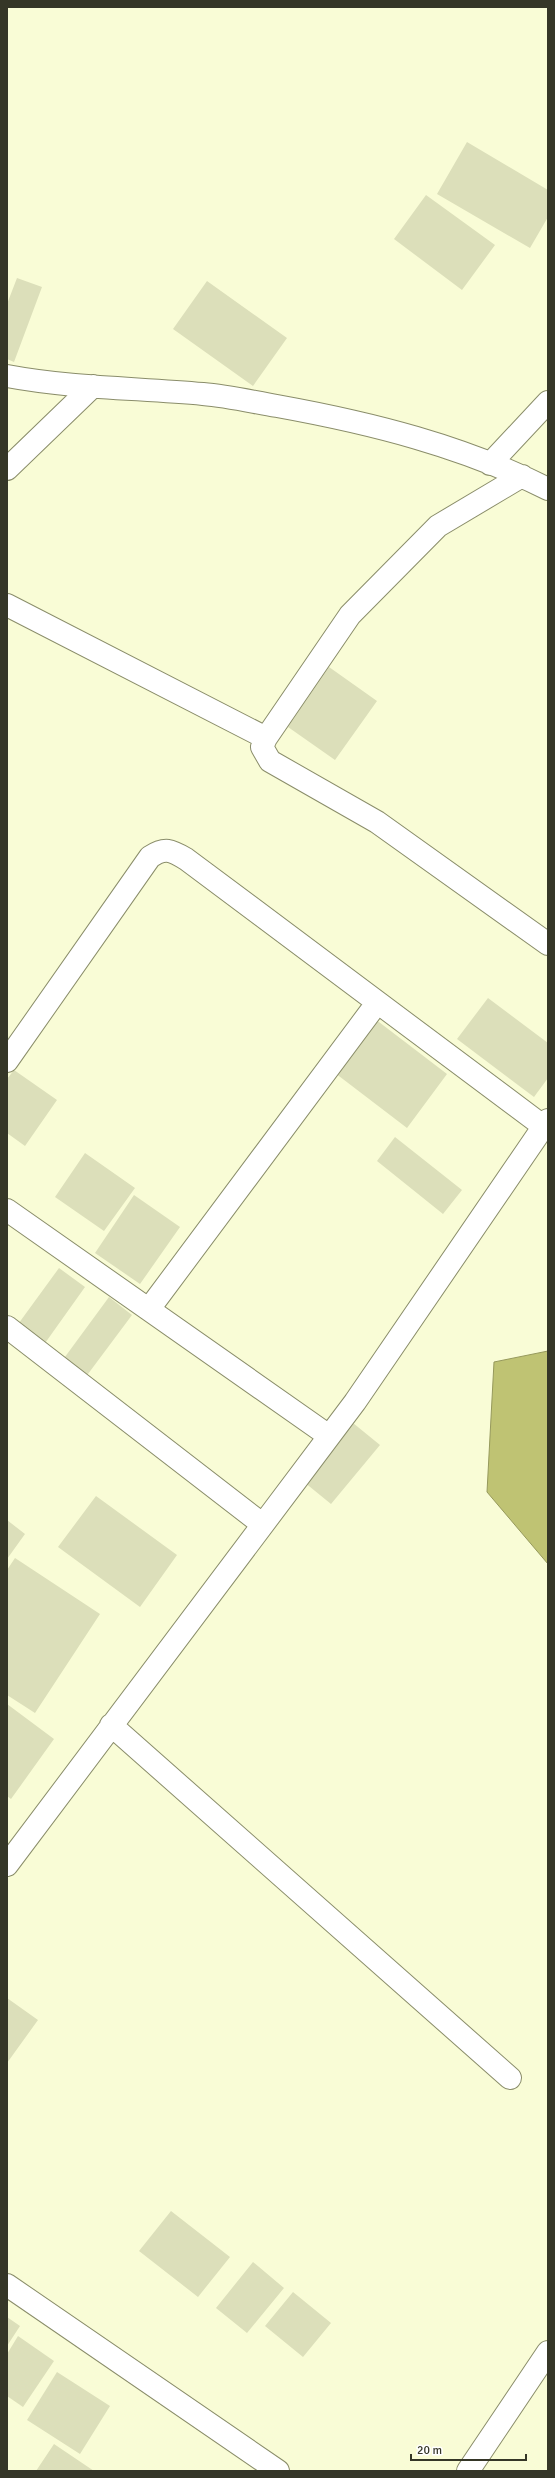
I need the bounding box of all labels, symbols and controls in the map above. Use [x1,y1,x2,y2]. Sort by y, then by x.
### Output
scale bar [411,2436,526,2462]
text: 20 m [417,2443,442,2458]

